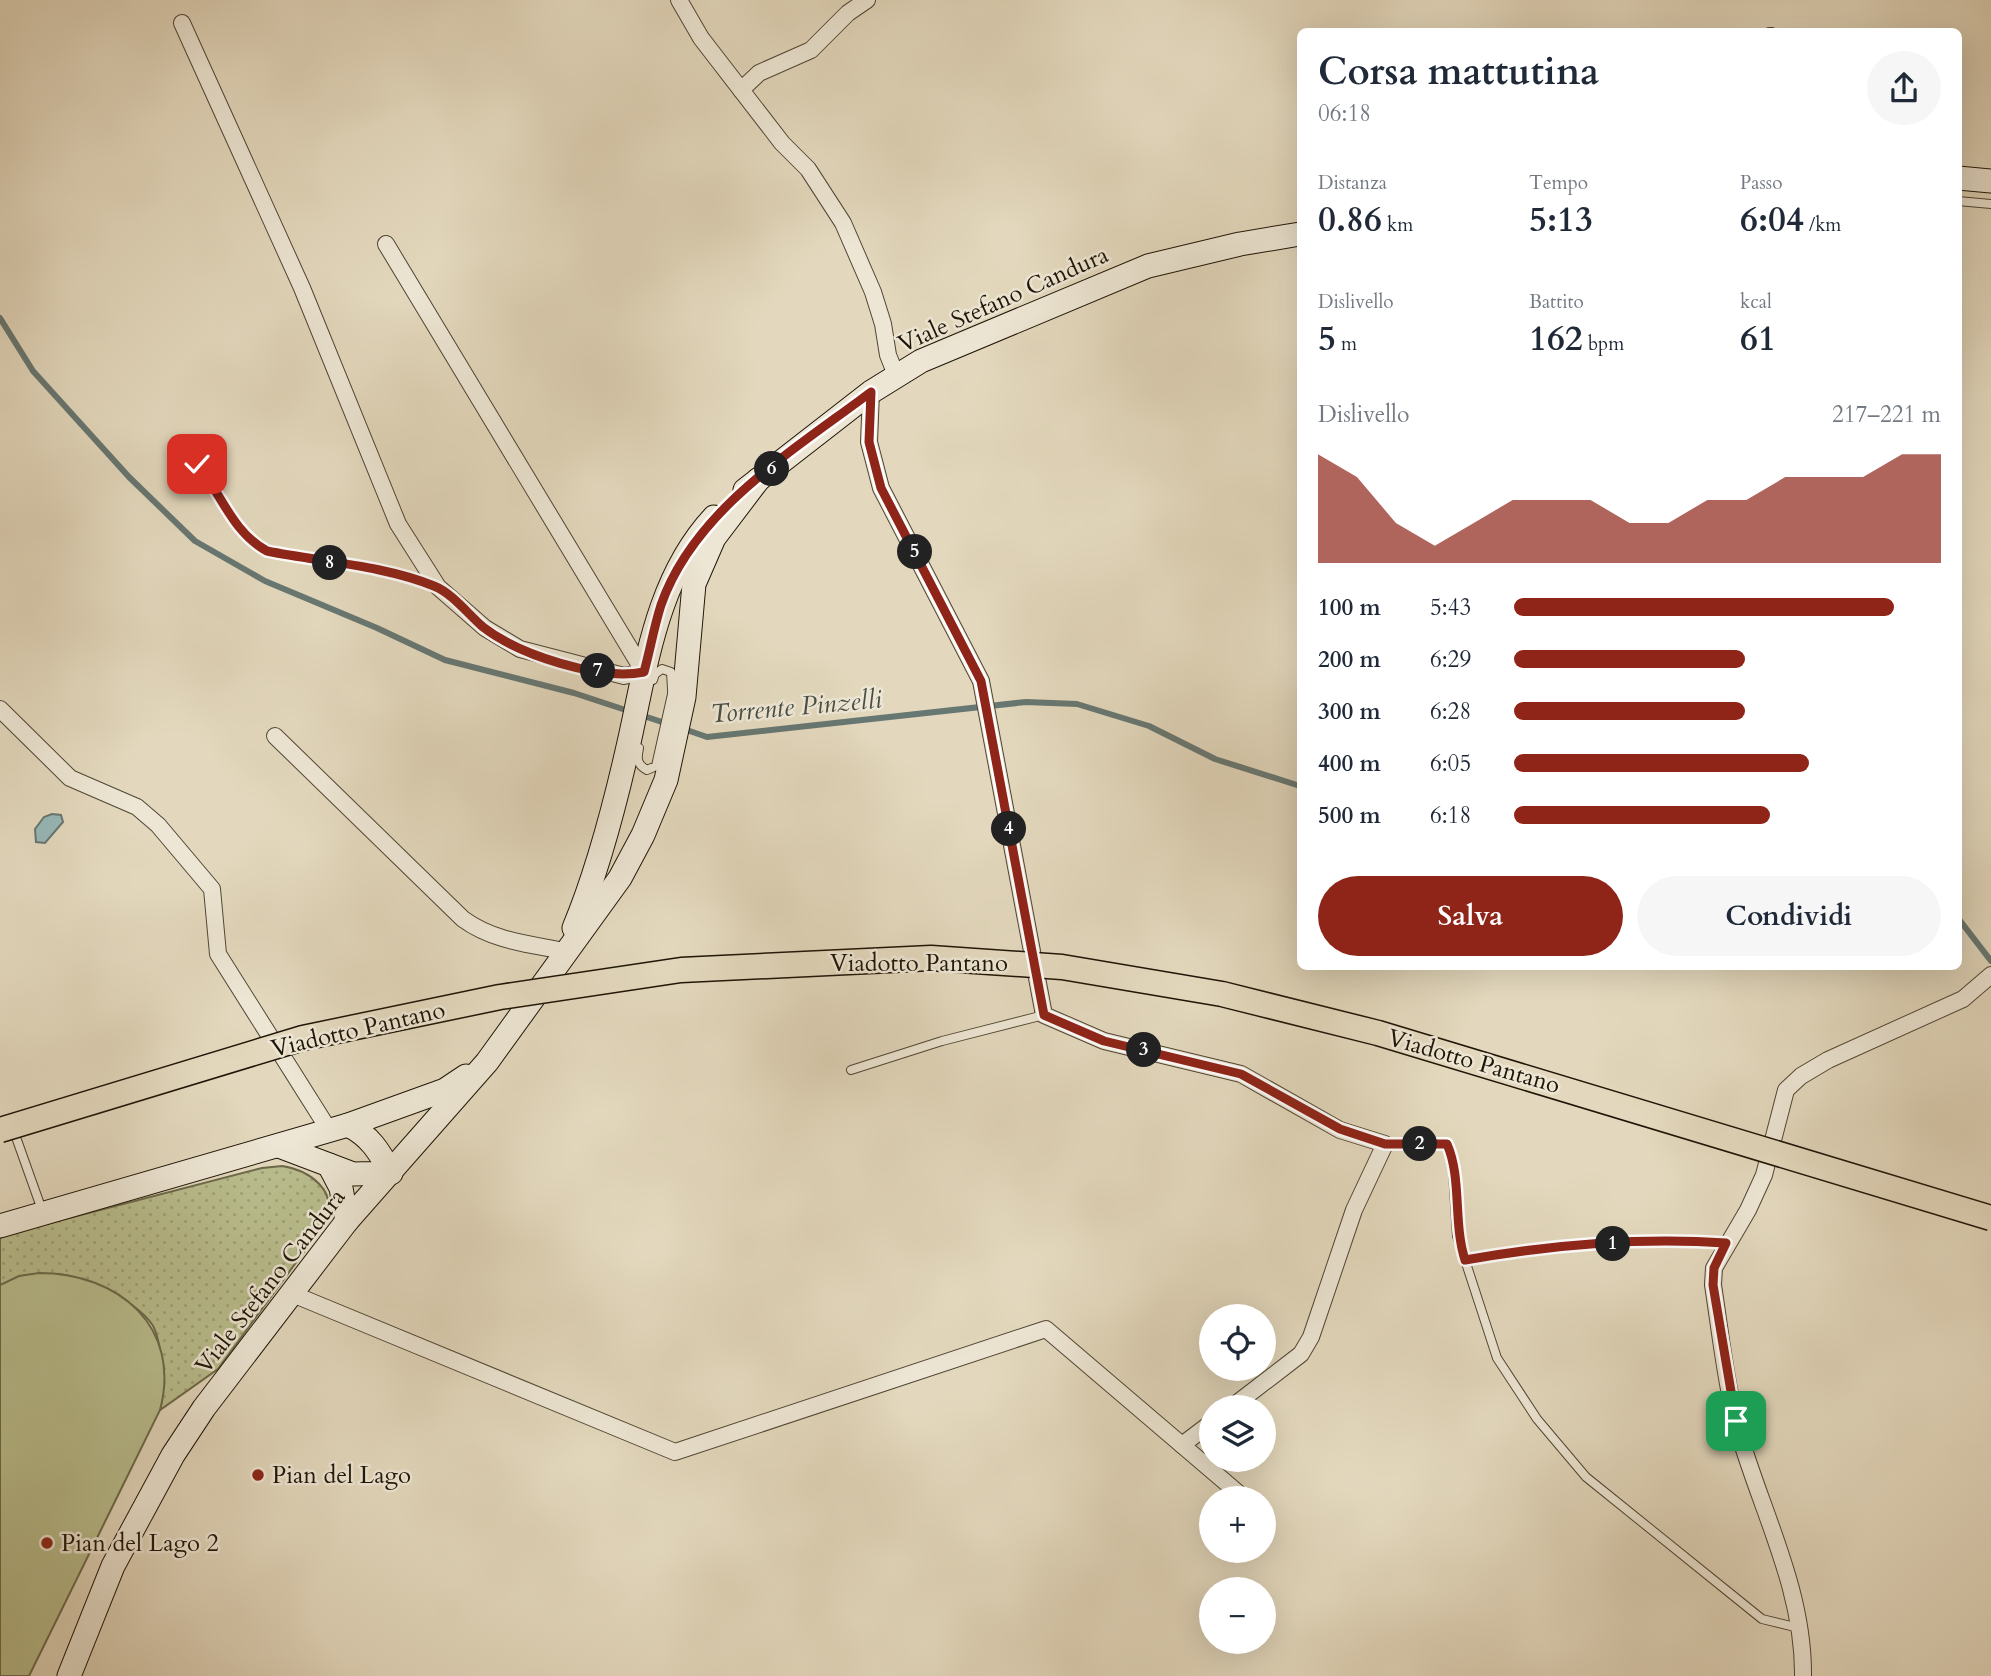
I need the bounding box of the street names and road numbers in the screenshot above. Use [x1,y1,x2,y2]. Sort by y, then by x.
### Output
street label: Viale Stefano Candura [893,238,1114,361]
street label: Viadotto Pantano [830,947,1008,980]
street label: Viadotto Pantano [268,993,448,1066]
street label: Viadotto Pantano [1384,1021,1564,1102]
street label: Viale Stefano Candura [188,1181,354,1381]

